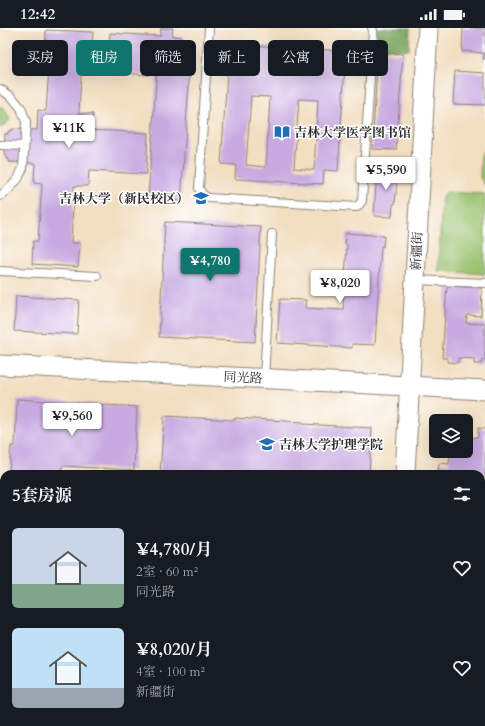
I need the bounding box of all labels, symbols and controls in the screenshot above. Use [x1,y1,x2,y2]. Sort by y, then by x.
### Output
text: 12:42 [20,4,55,24]
chip: 买房 [12,40,68,76]
chip: 租房 [76,40,132,76]
chip: 筛选 [140,40,196,76]
chip: 新上 [204,40,260,76]
chip: 公寓 [268,40,324,76]
chip: 住宅 [332,40,388,76]
pin: ¥11K [45,115,93,149]
text: ¥11K [52,119,86,137]
library icon: 吉林大学医学图书馆 [273,123,291,141]
place label: 吉林大学医学图书馆 [294,124,411,142]
pin: ¥5,590 [353,157,419,191]
text: ¥5,590 [366,161,406,179]
school or university icon: 吉林大学（新民校区） [192,189,210,207]
place label: 吉林大学（新民校区） [59,190,189,208]
street label: 新疆街 [407,231,427,271]
pin: ¥4,780 [177,248,243,282]
text: ¥4,780 [190,252,230,270]
pin: ¥8,020 [307,270,373,304]
text: ¥8,020 [320,274,360,292]
street label: 同光路 [223,368,263,388]
pin: ¥9,560 [39,403,105,437]
text: ¥9,560 [52,407,92,425]
map controls [429,414,473,458]
button: layers [429,414,473,458]
school or university icon: 吉林大学护理学院 [258,435,276,453]
place label: 吉林大学护理学院 [279,436,383,454]
icon: filters [451,483,473,505]
text: 5套房源 [12,484,72,507]
text: ¥4,780/月 [136,538,212,561]
icon: home [44,544,92,592]
icon: heart [451,557,473,579]
text: 2室 · 60 m² [136,563,198,581]
text: 同光路 [136,583,175,601]
text: ¥8,020/月 [136,638,212,661]
icon: home [44,644,92,692]
icon: heart [451,657,473,679]
text: 4室 · 100 m² [136,663,205,681]
text: 新疆街 [136,683,175,701]

